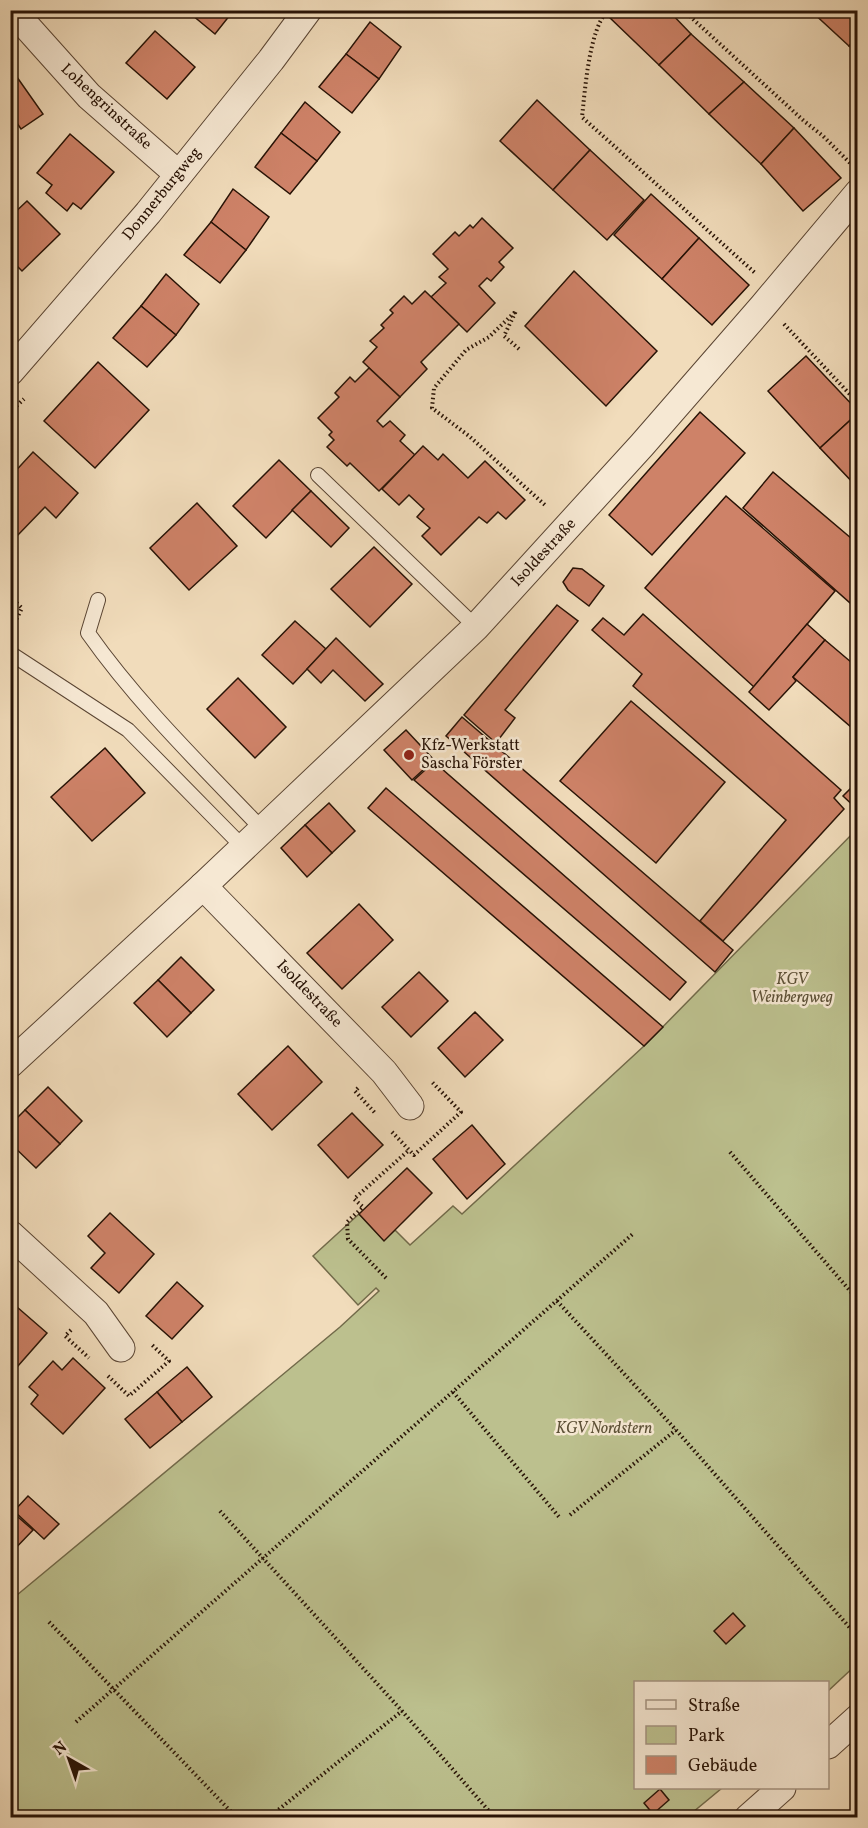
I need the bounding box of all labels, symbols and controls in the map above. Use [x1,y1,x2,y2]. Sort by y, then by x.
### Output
street label: Lohengrinstraße [56,59,156,155]
street label: Donnerburgweg [118,143,206,245]
street label: Isoldestraße [506,514,582,592]
place label: Kfz-Werkstatt Sascha Förster [421,735,522,775]
marker: Kfz-Werkstatt Sascha Förster [402,748,416,762]
street label: Isoldestraße [271,955,347,1033]
park label: KGV Weinbergweg [751,969,833,1009]
park label: KGV Nordstern [556,1418,652,1440]
legend [634,1681,829,1789]
text: Straße [688,1694,740,1719]
text: Park [688,1724,725,1749]
north arrow [39,1729,99,1789]
text: N [49,1737,72,1761]
text: Gebäude [688,1754,757,1779]

